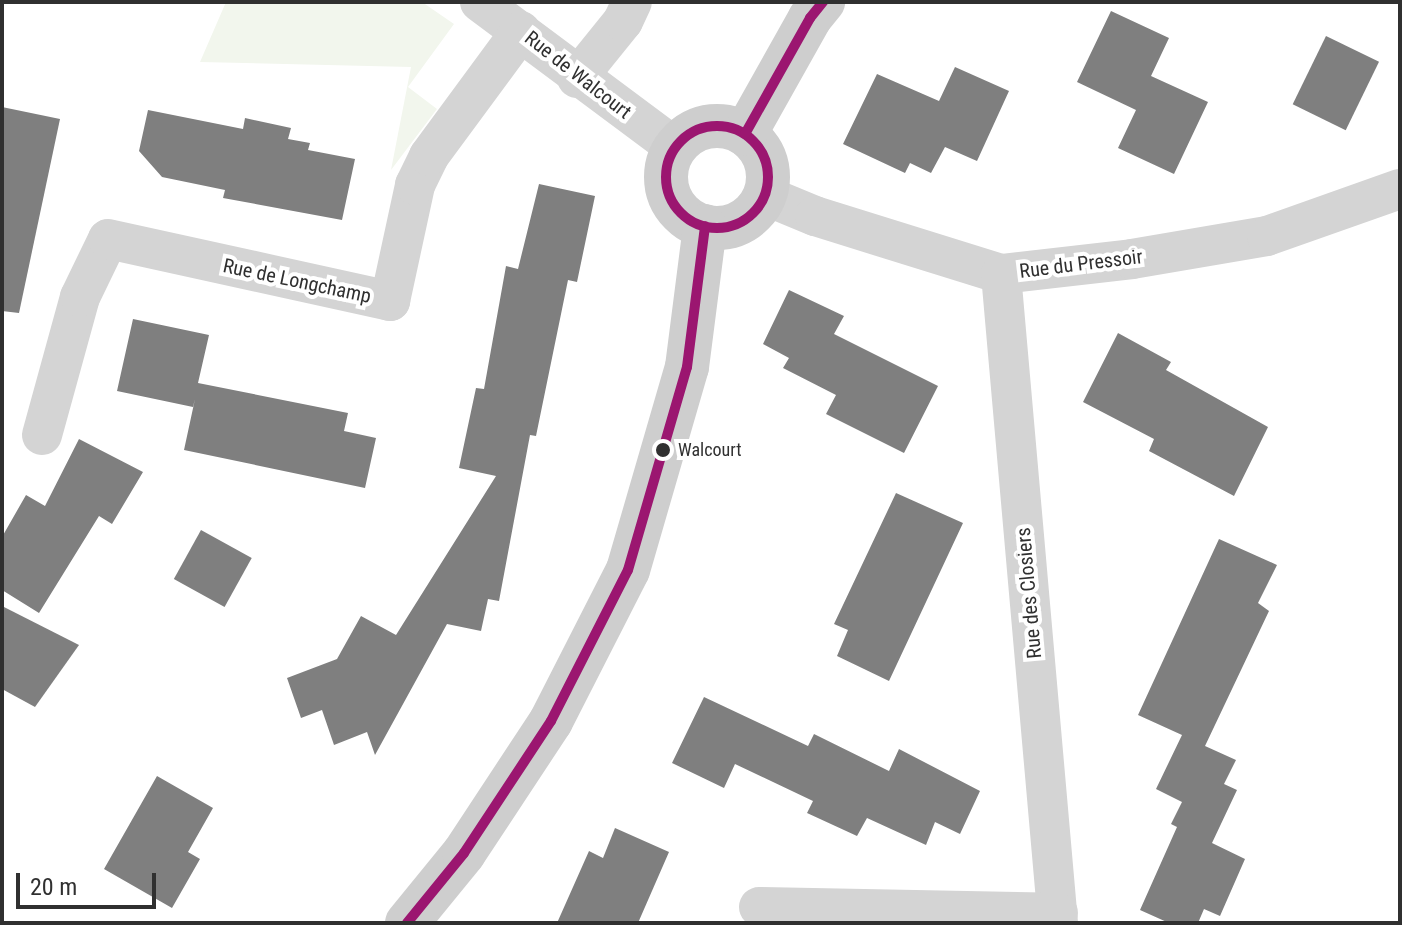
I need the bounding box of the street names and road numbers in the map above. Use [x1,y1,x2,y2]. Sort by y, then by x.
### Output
street label: Rue de Walcourt [520,26,636,124]
street label: Rue du Pressoir [1018,245,1144,283]
street label: Rue de Longchamp [221,254,373,308]
street label: Rue des Closiers [1011,526,1047,660]

